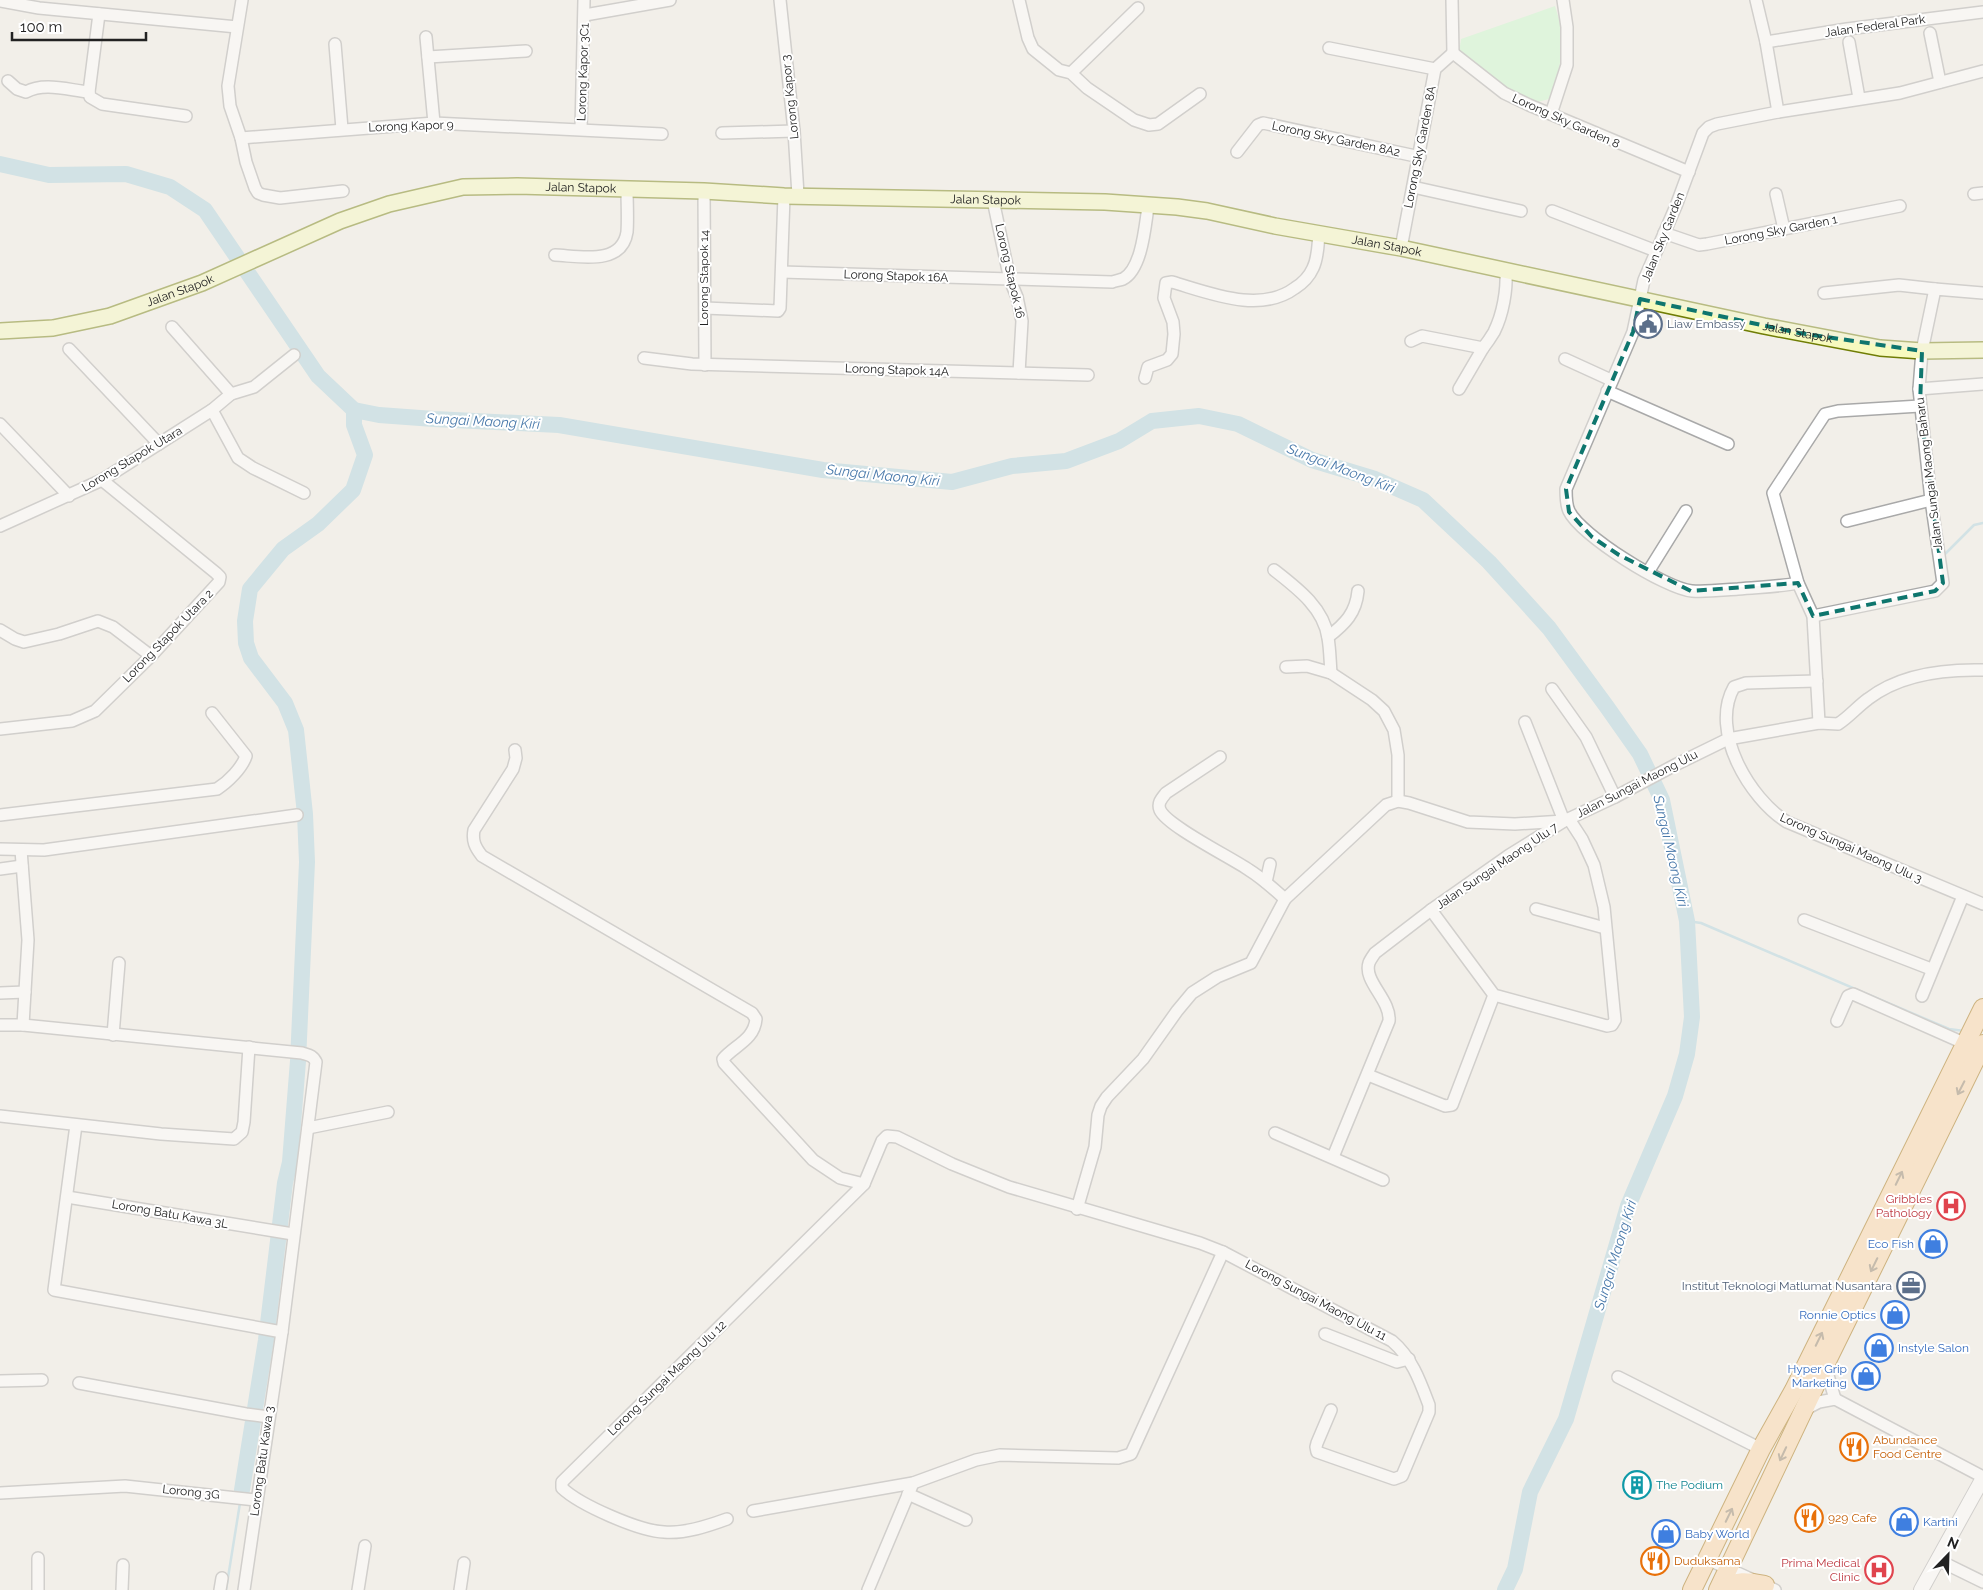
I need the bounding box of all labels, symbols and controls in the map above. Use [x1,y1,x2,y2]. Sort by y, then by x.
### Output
scale bar [12,10,146,42]
street label: Jalan Federal Park [1824,12,1927,40]
text: 100 m [20,18,62,36]
street label: Lorong Kapor 3C1 [574,23,592,121]
street label: Lorong Kapor 3 [779,54,801,140]
street label: Lorong Sky Garden 8A [1401,85,1439,209]
street label: Lorong Sky Garden 8 [1510,91,1622,151]
street label: Lorong Kapor 9 [368,118,454,134]
street label: Lorong Sky Garden 8A2 [1271,119,1401,159]
street label: Jalan Stapok [545,180,617,196]
street label: Jalan Sky Garden [1639,190,1687,284]
street label: Jalan Stapok [950,192,1022,207]
street label: Lorong Sky Garden 1 [1724,212,1838,248]
street label: Lorong Stapok 16 [992,222,1028,320]
street label: Lorong Stapok 14 [697,230,711,326]
street label: Jalan Stapok [1351,233,1424,259]
street label: Lorong Stapok 16A [843,267,949,285]
street label: Jalan Stapok [145,271,217,309]
public building icon: Liaw Embassy [1633,309,1663,339]
place label: Liaw Embassy [1667,317,1746,331]
street label: Jalan Stapok [1762,319,1834,346]
street label: Lorong Stapok 14A [845,361,949,379]
street label: Jalan Sungai Maong Baharu [1913,397,1945,551]
water label: Sungai Maong Kiri [425,410,541,432]
street label: Lorong Stapok Utara [79,423,185,495]
water label: Sungai Maong Kiri [1284,440,1398,496]
water label: Sungai Maong Kiri [824,461,942,489]
street label: Lorong Stapok Utara 2 [120,587,216,685]
street label: Jalan Sungai Maong Ulu [1574,747,1700,821]
water label: Sungai Maong Kiri [1650,793,1692,909]
street label: Lorong Sungai Maong Ulu 3 [1778,810,1924,886]
street label: Jalan Sungai Maong Ulu 7 [1434,820,1561,912]
one-way arrow [1956,1080,1965,1095]
one-way arrow [1895,1171,1904,1186]
hospital icon: Gribbles Pathology [1936,1191,1966,1221]
place label: Gribbles Pathology [1876,1192,1932,1220]
street label: Lorong Batu Kawa 3L [111,1197,229,1231]
water label: Sungai Maong Kiri [1590,1197,1640,1313]
shop icon: Eco Fish [1918,1229,1948,1259]
place label: Eco Fish [1868,1237,1914,1251]
street label: Lorong Sungai Maong Ulu 11 [1243,1257,1389,1343]
one-way arrow [1869,1257,1878,1272]
office icon: Institut Teknologi Matlumat Nusantara [1896,1271,1926,1301]
place label: Institut Teknologi Matlumat Nusantara [1682,1279,1892,1293]
shop icon: Ronnie Optics [1880,1300,1910,1330]
place label: Ronnie Optics [1799,1308,1876,1322]
street label: Lorong Sungai Maong Ulu 12 [605,1318,729,1438]
one-way arrow [1815,1332,1824,1347]
shop icon: Instyle Salon [1864,1333,1894,1363]
place label: Instyle Salon [1898,1341,1969,1355]
shop icon: Hyper Grip Marketing [1851,1361,1881,1391]
place label: Hyper Grip Marketing [1787,1362,1847,1390]
street label: Lorong Batu Kawa 3 [247,1405,277,1517]
restaurant icon: Abundance Food Centre [1839,1432,1869,1462]
place label: Abundance Food Centre [1873,1433,1942,1461]
one-way arrow [1778,1446,1787,1461]
building icon: The Podium [1622,1470,1652,1500]
place label: The Podium [1656,1478,1723,1492]
street label: Lorong 3G [162,1482,220,1502]
restaurant icon: 929 Cafe [1794,1503,1824,1533]
shop icon: Kartini [1889,1507,1919,1537]
one-way arrow [1724,1508,1734,1523]
place label: 929 Cafe [1828,1511,1877,1525]
place label: Kartini [1923,1515,1958,1529]
shop icon: Baby World [1651,1519,1681,1549]
place label: Baby World [1685,1527,1749,1541]
north arrow [1923,1530,1973,1580]
text: N [1945,1534,1961,1552]
restaurant icon: Duduksama [1640,1546,1670,1576]
place label: Duduksama [1674,1554,1741,1568]
hospital icon: Prima Medical Clinic [1864,1555,1894,1585]
place label: Prima Medical Clinic [1781,1556,1861,1584]

